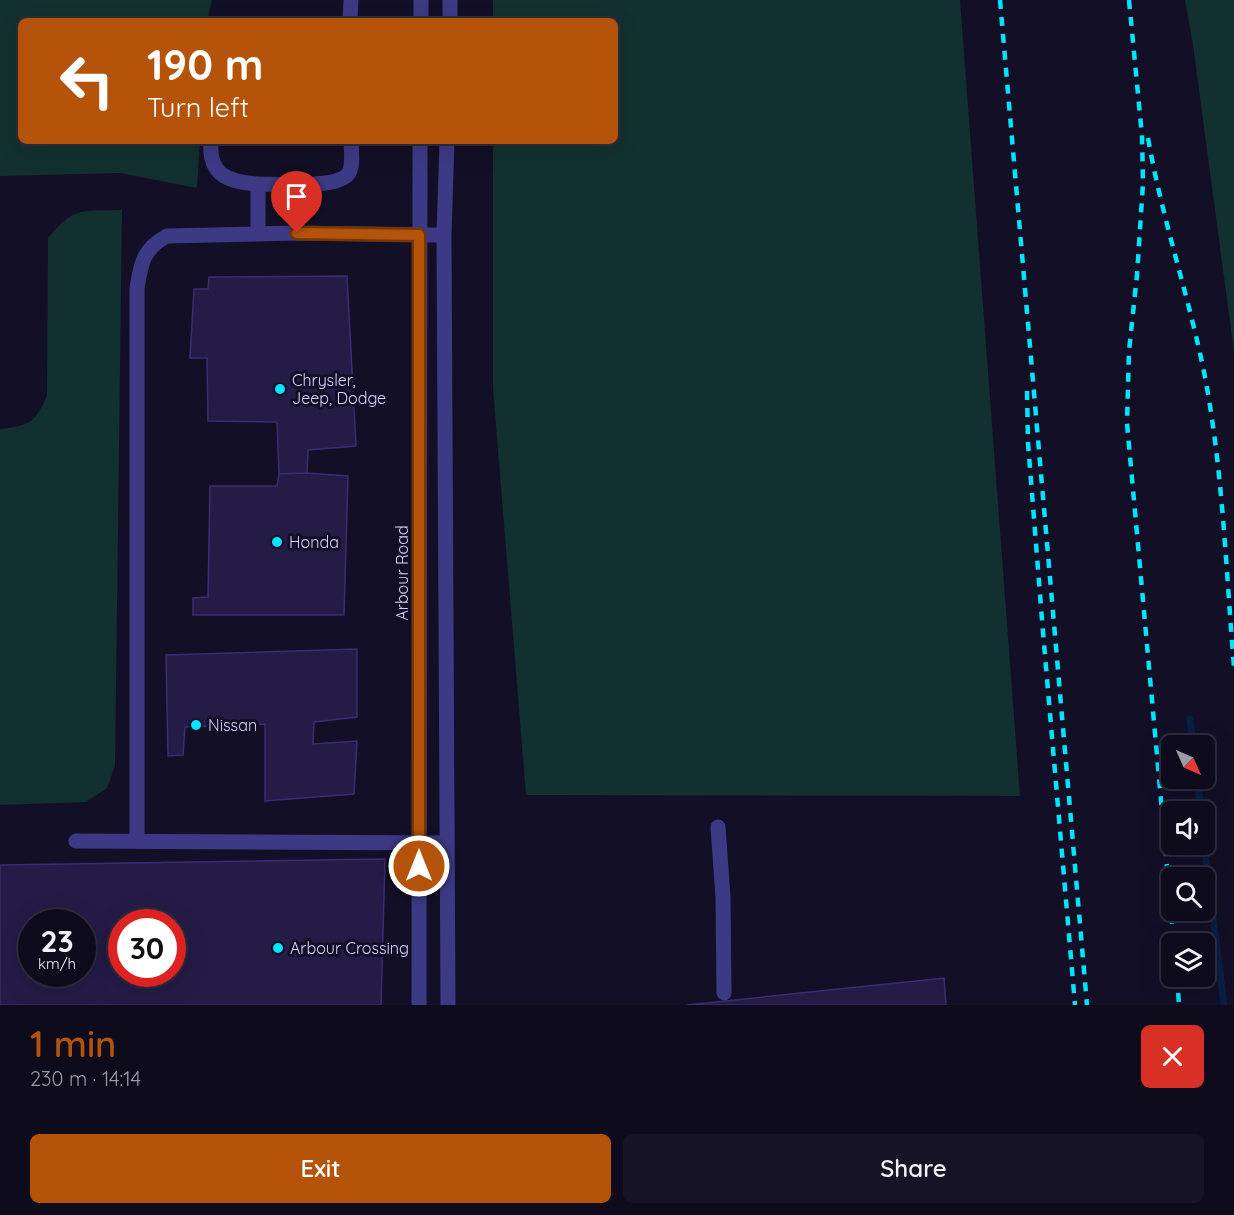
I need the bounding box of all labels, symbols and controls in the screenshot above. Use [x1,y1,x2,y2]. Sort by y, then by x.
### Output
text: 190 m [147,38,263,91]
icon: left [48,42,126,120]
text: Turn left [147,90,249,124]
pin [271,171,322,233]
icon: arrive [280,180,313,213]
place label: Chrysler, Jeep, Dodge [292,370,386,408]
marker: Chrysler, Jeep, Dodge [273,382,287,396]
street label: Arbour Road [392,525,412,621]
place label: Honda [289,532,339,552]
marker: Honda [270,535,284,549]
place label: Nissan [208,715,257,735]
marker: Nissan [189,718,203,732]
north arrow [1161,735,1215,789]
map controls [1161,735,1215,987]
button: sound [1161,801,1215,855]
position arrow [387,834,451,898]
button: search [1161,867,1215,921]
speed limit sign: 30 [108,909,186,987]
text: 23 [40,922,74,960]
button: layers [1161,933,1215,987]
place label: Arbour Crossing [290,938,409,958]
marker: Arbour Crossing [271,941,285,955]
text: km/h [38,954,76,973]
text: 1 min [30,1021,116,1066]
button: close [1141,1025,1204,1088]
text: 230 m · 14:14 [30,1066,141,1091]
button: Exit [30,1134,611,1203]
button: Share [623,1134,1204,1203]

